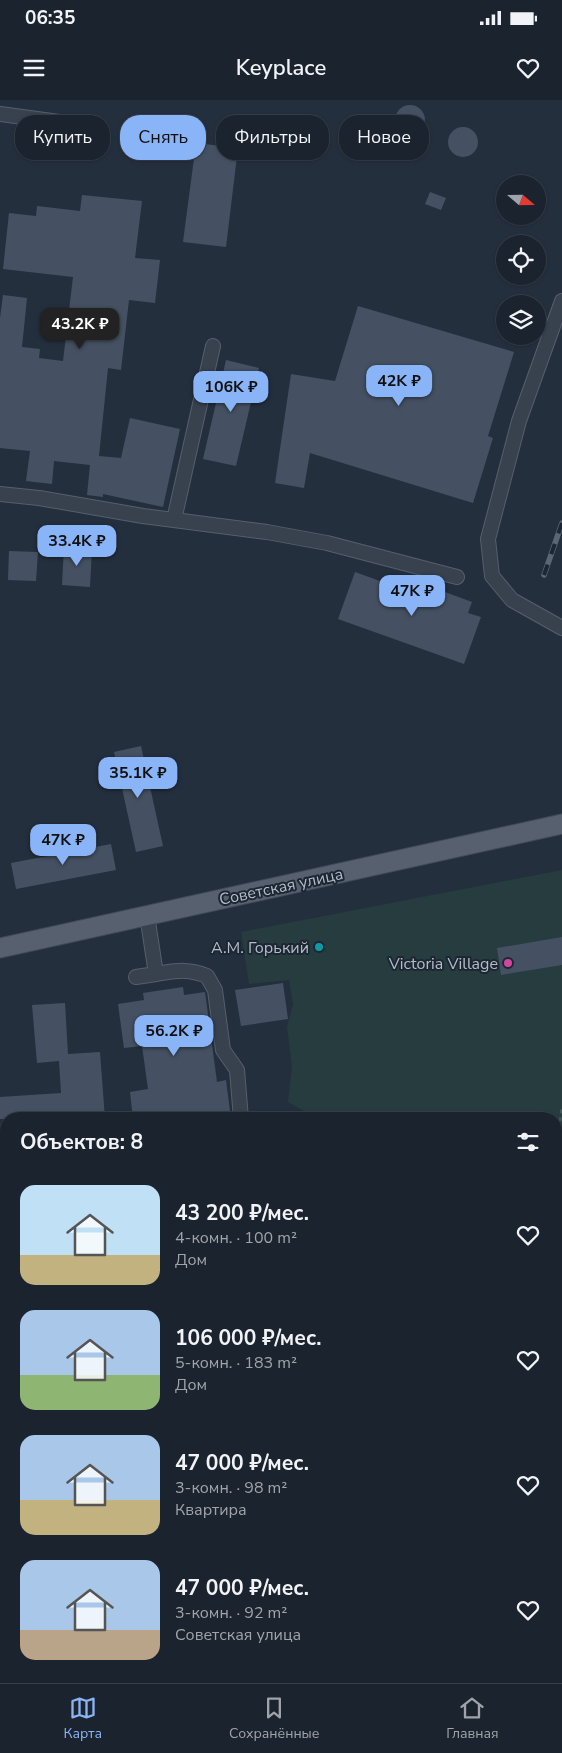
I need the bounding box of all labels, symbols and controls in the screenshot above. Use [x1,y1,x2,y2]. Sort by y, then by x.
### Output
text: 06:35 [25,5,75,31]
text: Keyplace [236,53,326,83]
icon: menu [20,54,48,82]
icon: heart [514,54,542,82]
chip: Купить [15,115,110,160]
chip: Снять [120,115,206,160]
chip: Фильтры [216,115,329,160]
chip: Новое [339,115,429,160]
north arrow [496,175,546,225]
map controls [496,175,546,345]
button: locate [496,235,546,285]
button: layers [496,295,546,345]
pin: 43.2K ₽ [34,308,126,350]
text: 43.2K ₽ [51,313,109,335]
pin: 42K ₽ [364,364,434,407]
pin: 106K ₽ [190,370,272,413]
text: 42K ₽ [377,370,421,392]
text: 106K ₽ [204,376,258,398]
pin: 33.4K ₽ [31,524,123,567]
text: 33.4K ₽ [48,530,106,552]
pin: 47K ₽ [377,574,447,617]
text: 47K ₽ [390,580,434,602]
pin: 35.1K ₽ [92,756,184,799]
text: 35.1K ₽ [109,762,167,784]
pin: 47K ₽ [28,824,98,866]
text: 47K ₽ [41,829,85,851]
street label: Советская улица [217,863,345,911]
place label: А.М. Горький [211,937,309,959]
marker: А.М. Горький [313,941,325,953]
place label: Victoria Village [388,953,498,975]
marker: Victoria Village [502,957,514,969]
pin: 56.2K ₽ [128,1014,220,1057]
text: 56.2K ₽ [145,1020,203,1042]
text: Объектов: 8 [20,1128,143,1156]
icon: filters [514,1128,542,1156]
text: 43 200 ₽/мес. [175,1199,309,1227]
icon: home [60,1205,120,1265]
icon: heart [514,1221,542,1249]
text: 4-комн. · 100 m² [175,1227,297,1249]
text: Дом [175,1249,207,1271]
text: 106 000 ₽/мес. [175,1324,322,1352]
icon: home [60,1330,120,1390]
icon: heart [514,1346,542,1374]
text: 5-комн. · 183 m² [175,1352,297,1374]
text: Дом [175,1374,207,1396]
text: 47 000 ₽/мес. [175,1449,309,1477]
icon: home [60,1455,120,1515]
icon: heart [514,1471,542,1499]
text: 3-комн. · 98 m² [175,1477,287,1499]
text: Квартира [175,1499,247,1521]
text: 47 000 ₽/мес. [175,1574,309,1602]
icon: home [60,1580,120,1640]
icon: heart [514,1596,542,1624]
text: 3-комн. · 92 m² [175,1602,287,1624]
text: Советская улица [175,1624,301,1646]
tab: Карта [63,1694,102,1743]
tab: Сохранённые [229,1694,319,1743]
tab: Главная [446,1694,499,1743]

